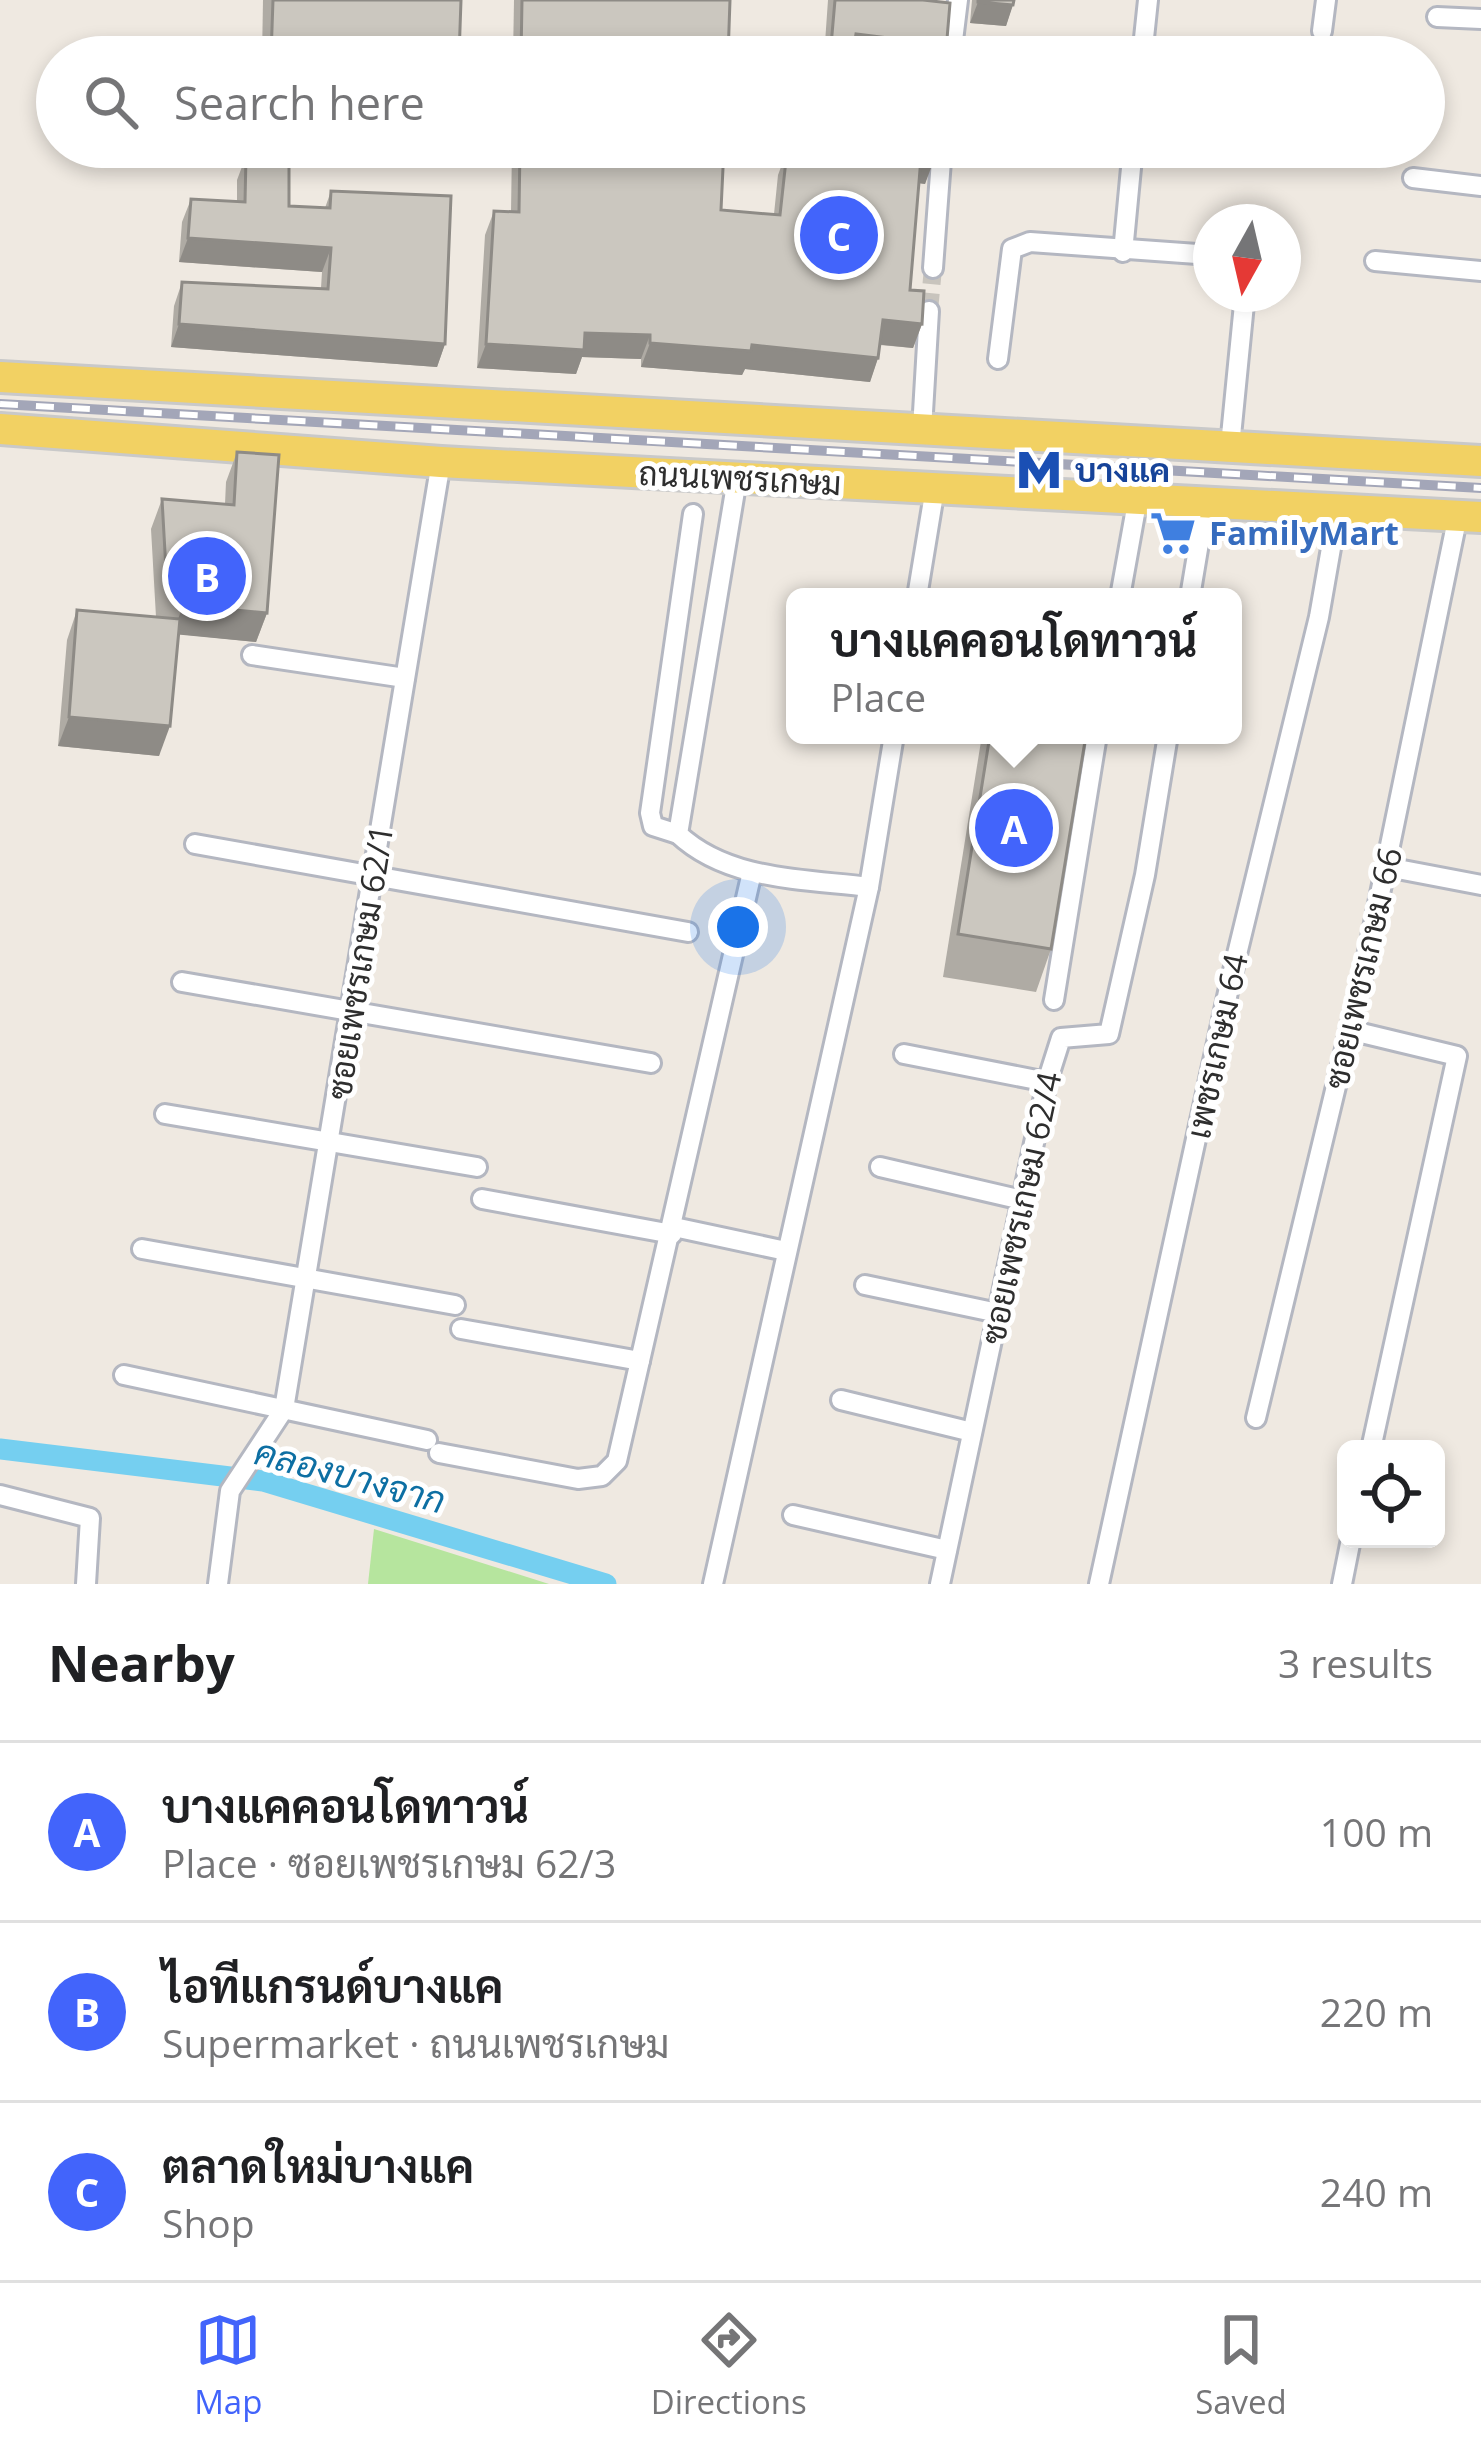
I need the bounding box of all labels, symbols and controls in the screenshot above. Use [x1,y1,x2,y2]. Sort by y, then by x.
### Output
search box [36,36,1445,168]
icon: search [78,69,144,135]
text: Search here [174,72,425,133]
pin: C [800,190,878,280]
north arrow [1193,204,1301,312]
metro station icon: บางแค [1014,445,1064,495]
place label: บางแค [1075,447,1170,492]
street label: ถนนเพชรเกษม [637,450,843,505]
supermarket icon: FamilyMart [1148,508,1198,558]
place label: FamilyMart [1209,510,1399,555]
pin: B [168,531,246,621]
popup [786,588,1242,744]
text: บางแคคอนโดทาวน์ [831,609,1197,670]
text: Place [831,670,926,723]
pin: A [975,783,1053,873]
street label: ซอยเพชรเกษม 62/1 [316,821,403,1103]
street label: ซอยเพชรเกษม 66 [1313,843,1412,1093]
your location [708,897,768,957]
street label: เพชรเกษม 64 [1175,949,1258,1143]
street label: ซอยเพชรเกษม 62/4 [970,1067,1071,1348]
water label: คลองบางจาก [249,1427,451,1524]
map controls [1337,1440,1445,1548]
button: locate [1337,1440,1445,1548]
text: Nearby [48,1627,235,1697]
text: 3 results [1278,1636,1433,1689]
text: บางแคคอนโดทาวน์ [162,1775,529,1836]
text: A [74,1805,100,1858]
text: 100 m [1320,1805,1433,1858]
text: Place · ซอยเพชรเกษม 62/3 [162,1836,616,1889]
text: ไอทีแกรนด์บางแค [162,1955,503,2016]
text: B [74,1985,100,2038]
text: 220 m [1320,1985,1433,2038]
text: Supermarket · ถนนเพชรเกษม [162,2016,669,2069]
text: ตลาดใหม่บางแค [162,2135,474,2196]
text: C [75,2165,99,2218]
text: 240 m [1320,2165,1433,2218]
text: Shop [162,2196,255,2249]
tab: Map [194,2307,262,2424]
tab: Directions [651,2307,807,2424]
tab: Saved [1195,2307,1287,2424]

